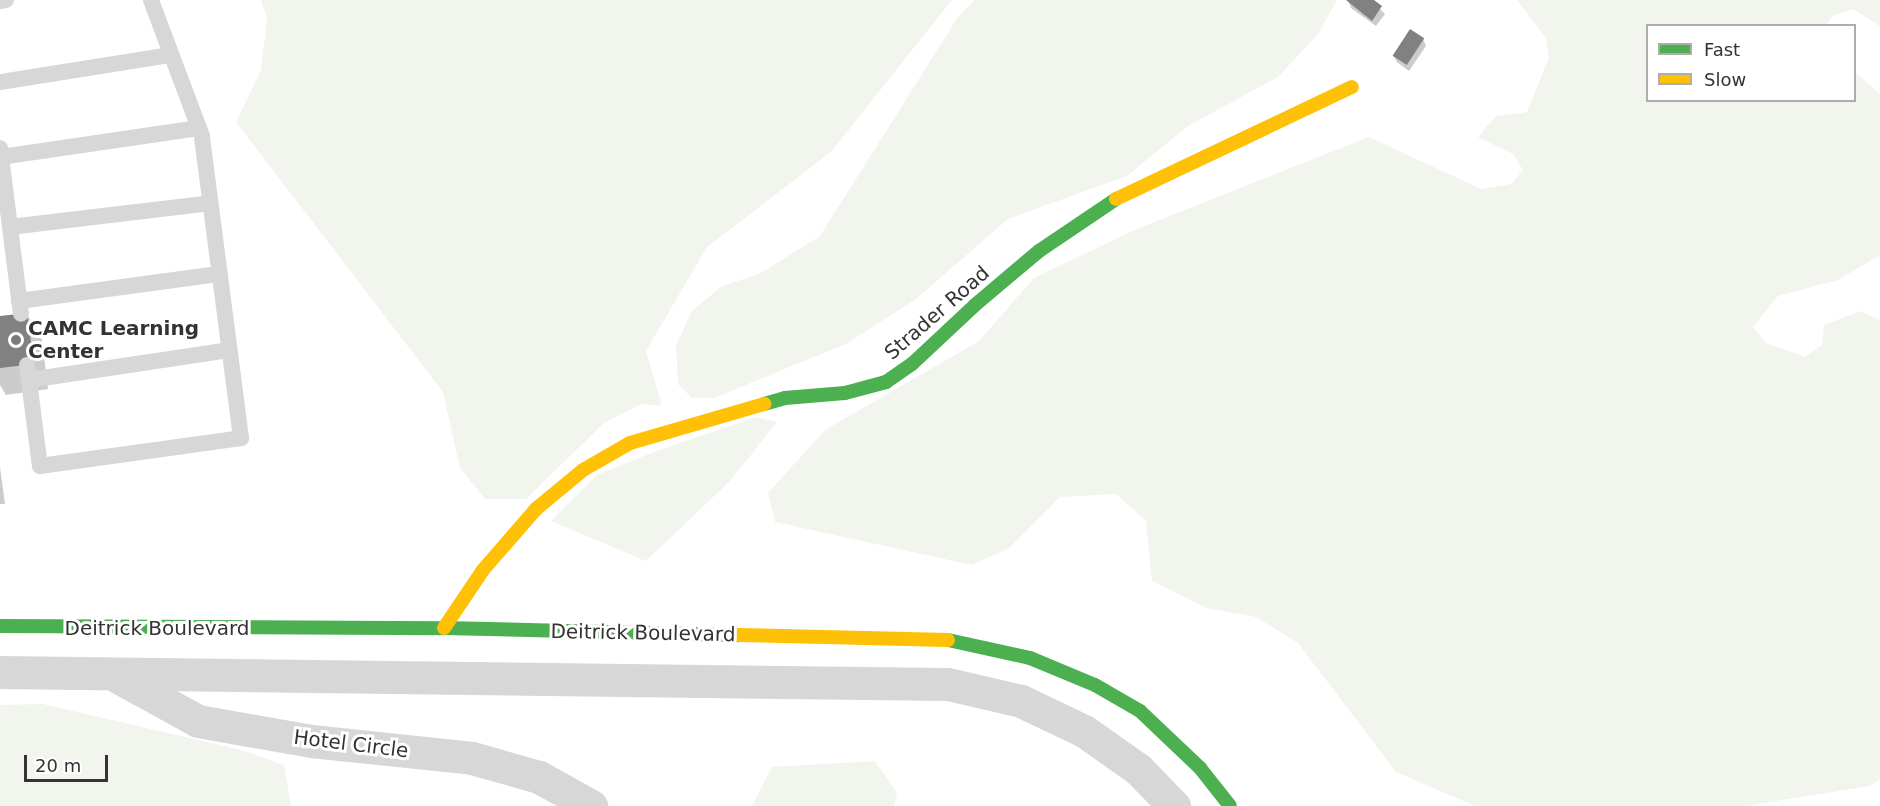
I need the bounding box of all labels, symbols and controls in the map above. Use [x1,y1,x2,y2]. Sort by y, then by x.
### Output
legend [1646,24,1856,102]
text: Fast [1704,39,1740,60]
text: Slow [1704,69,1746,90]
street label: Strader Road [880,261,994,365]
place label: CAMC Learning Center [28,316,199,363]
marker: CAMC Learning Center [9,333,23,347]
street label: Deitrick Boulevard [65,616,249,640]
street label: Deitrick Boulevard [550,619,736,647]
street label: Hotel Circle [292,725,410,763]
scale bar [27,743,111,781]
text: 20 m [35,755,81,776]

